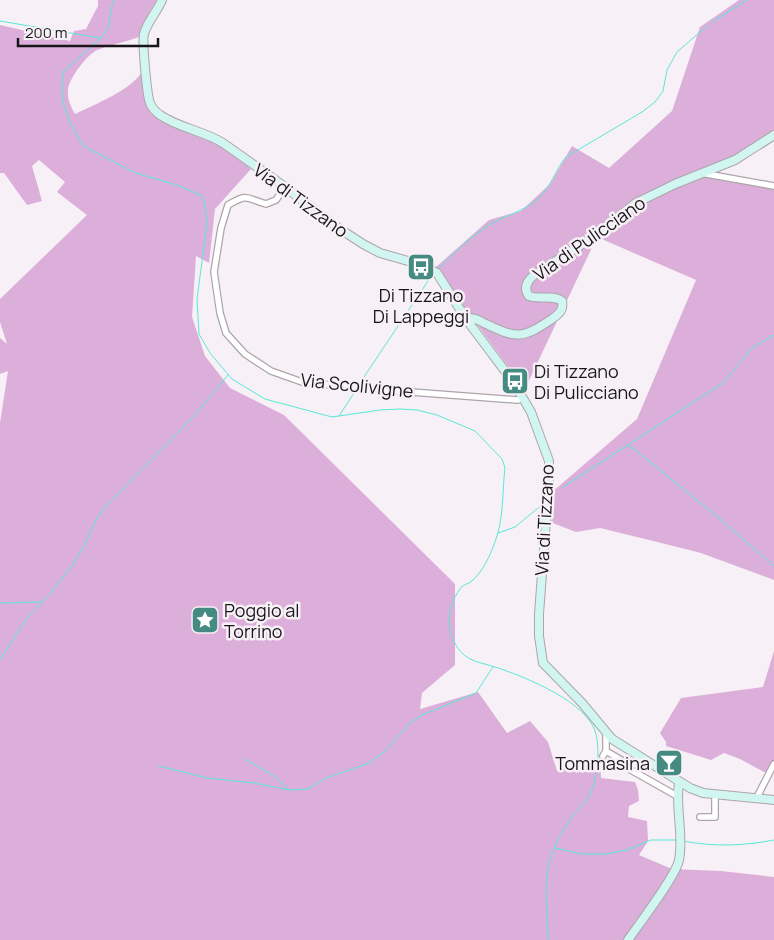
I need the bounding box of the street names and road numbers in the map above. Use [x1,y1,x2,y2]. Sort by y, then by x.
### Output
street label: Via di Tizzano [249,158,353,242]
street label: Via di Pulicciano [528,190,650,286]
street label: Via Scolivigne [299,367,415,403]
street label: Via di Tizzano [529,464,559,576]

